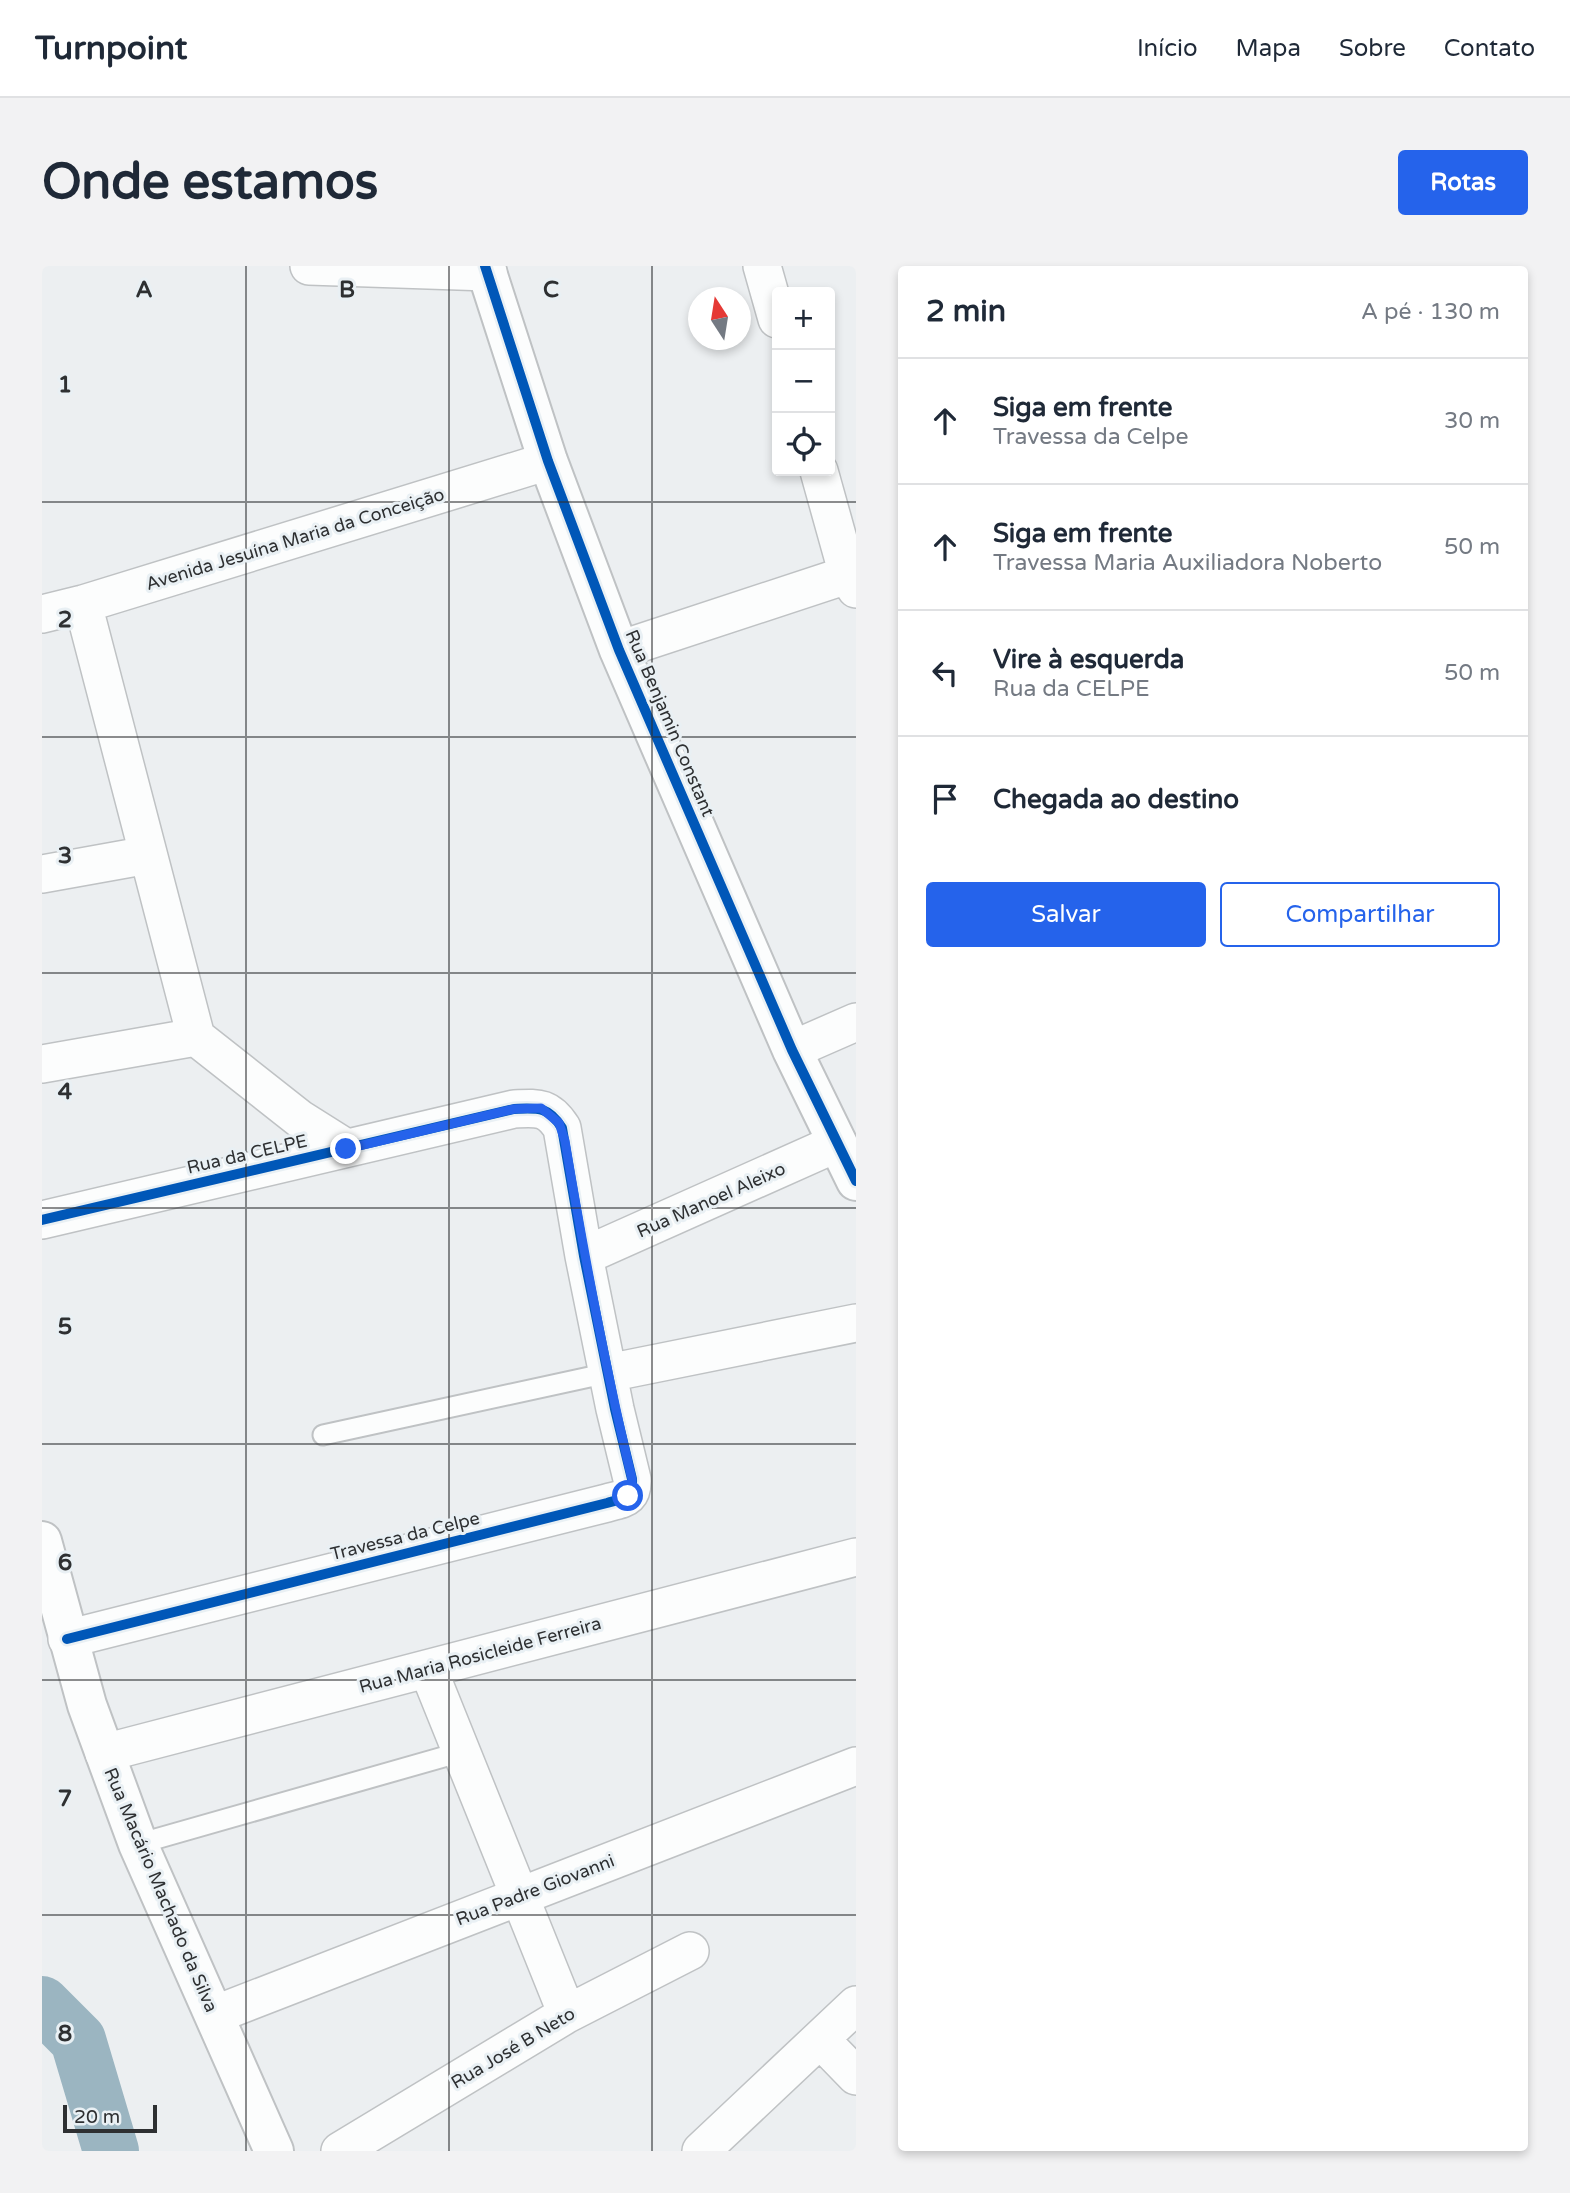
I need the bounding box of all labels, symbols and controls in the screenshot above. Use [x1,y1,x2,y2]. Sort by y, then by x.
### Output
text: Turnpoint [35,29,187,68]
text: Início [1137,34,1198,63]
text: Mapa [1236,34,1301,63]
text: Sobre [1339,34,1406,63]
text: Contato [1444,34,1535,63]
button: Rotas [1398,150,1528,215]
text: Onde estamos [42,153,378,212]
text: A [135,276,153,304]
text: B [339,276,355,304]
text: C [543,276,559,304]
north arrow [688,287,751,350]
map controls [772,287,835,476]
button: + [772,287,835,350]
text: 2 min [926,293,1006,330]
text: A pé · 130 m [1361,298,1500,326]
button: − [772,350,835,413]
text: 1 [58,371,72,399]
text: Siga em frente [993,392,1173,423]
icon: ahead [926,402,964,440]
text: 30 m [1444,407,1500,435]
button: locate [772,413,835,476]
text: Travessa da Celpe [993,423,1189,451]
street label: Avenida Jesuína Maria da Conceição [143,483,447,595]
text: Siga em frente [993,518,1173,549]
icon: ahead [926,528,964,566]
text: 50 m [1444,533,1500,561]
text: Travessa Maria Auxiliadora Noberto [993,549,1382,577]
text: 2 [58,606,72,634]
street label: Rua Benjamin Constant [621,626,719,820]
text: Vire à esquerda [993,644,1184,675]
icon: left [926,654,964,692]
text: 50 m [1444,659,1500,687]
text: Rua da CELPE [993,675,1150,703]
icon: arrive [926,780,964,818]
text: Chegada ao destino [993,784,1239,815]
text: 3 [58,842,72,870]
button: Salvar [926,882,1206,947]
button: Compartilhar [1220,882,1500,947]
text: 4 [58,1078,73,1106]
street label: Rua da CELPE [185,1129,309,1179]
route end [330,1133,361,1164]
street label: Rua Manoel Aleixo [633,1157,789,1243]
text: 5 [58,1313,72,1341]
route start [612,1480,643,1511]
street label: Travessa da Celpe [328,1507,482,1565]
text: 6 [58,1549,72,1577]
street label: Rua Maria Rosicleide Ferreira [357,1612,603,1698]
street label: Rua Macário Machado da Silva [99,1764,223,2016]
text: 7 [58,1785,72,1813]
street label: Rua Padre Giovanni [453,1850,617,1930]
street label: Rua José B Neto [447,2002,579,2094]
text: 8 [58,2020,72,2048]
scale bar [63,2102,158,2134]
text: 20 m [74,2106,120,2128]

